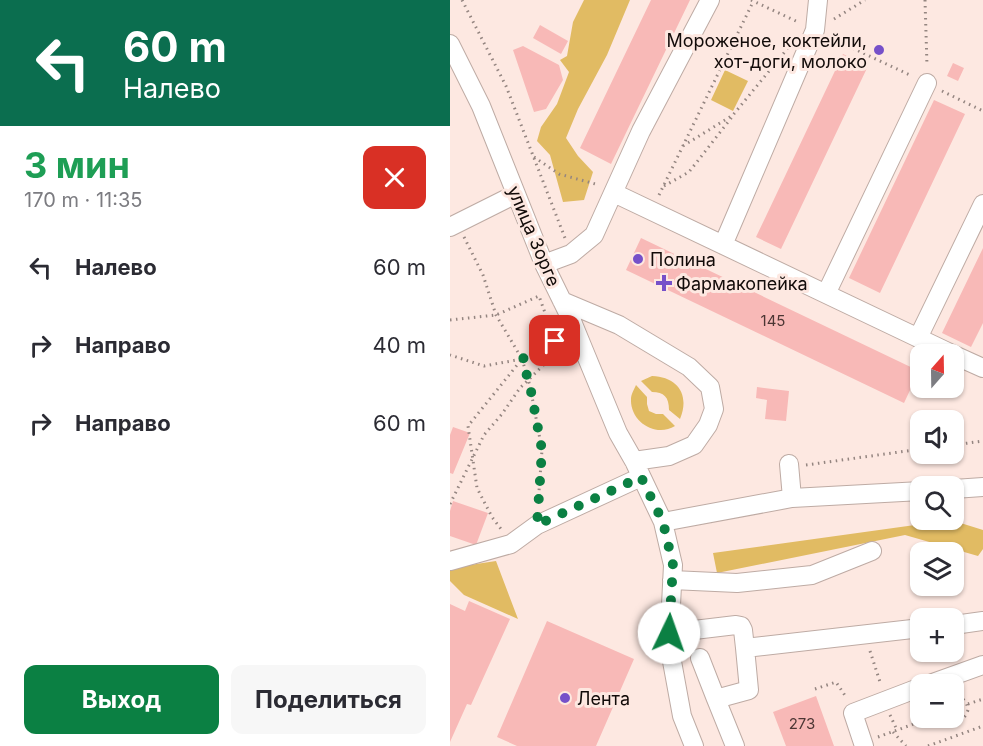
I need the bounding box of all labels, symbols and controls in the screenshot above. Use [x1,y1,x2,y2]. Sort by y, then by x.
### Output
text: 60 m [123,21,227,72]
icon: left [24,24,102,102]
place label: Мороженое, коктейли, хот-доги, молоко [666,30,867,72]
marker: Мороженое, коктейли, хот-доги, молоко [872,43,886,57]
text: Налево [123,72,221,105]
text: 3 мин [24,143,130,187]
button: close [363,146,426,209]
street label: улица Зорге [503,183,565,289]
text: 170 m · 11:35 [24,188,142,212]
place label: Полина [650,249,716,270]
icon: left [24,251,57,284]
marker: Полина [631,252,645,266]
text: Налево [75,254,157,280]
text: 60 m [373,254,426,280]
place label: Фармакопейка [676,273,808,294]
marker: Фармакопейка [657,276,671,290]
house number: 145 [761,311,785,330]
pin [529,315,580,366]
icon: arrive [538,324,571,357]
icon: right [24,329,57,362]
text: Направо [75,332,171,358]
text: 40 m [372,332,426,358]
north arrow [910,344,964,398]
map controls [910,344,964,728]
icon: right [24,407,57,440]
text: Направо [75,410,171,436]
text: 60 m [373,410,426,436]
button: sound [910,410,964,464]
button: search [910,476,964,530]
button: layers [910,542,964,596]
position arrow [637,601,701,665]
button: + [910,608,964,662]
button: Выход [24,665,219,734]
button: Поделиться [231,665,426,734]
button: − [910,674,964,728]
place label: Лента [577,688,630,709]
marker: Лента [558,691,572,705]
house number: 273 [789,714,815,733]

